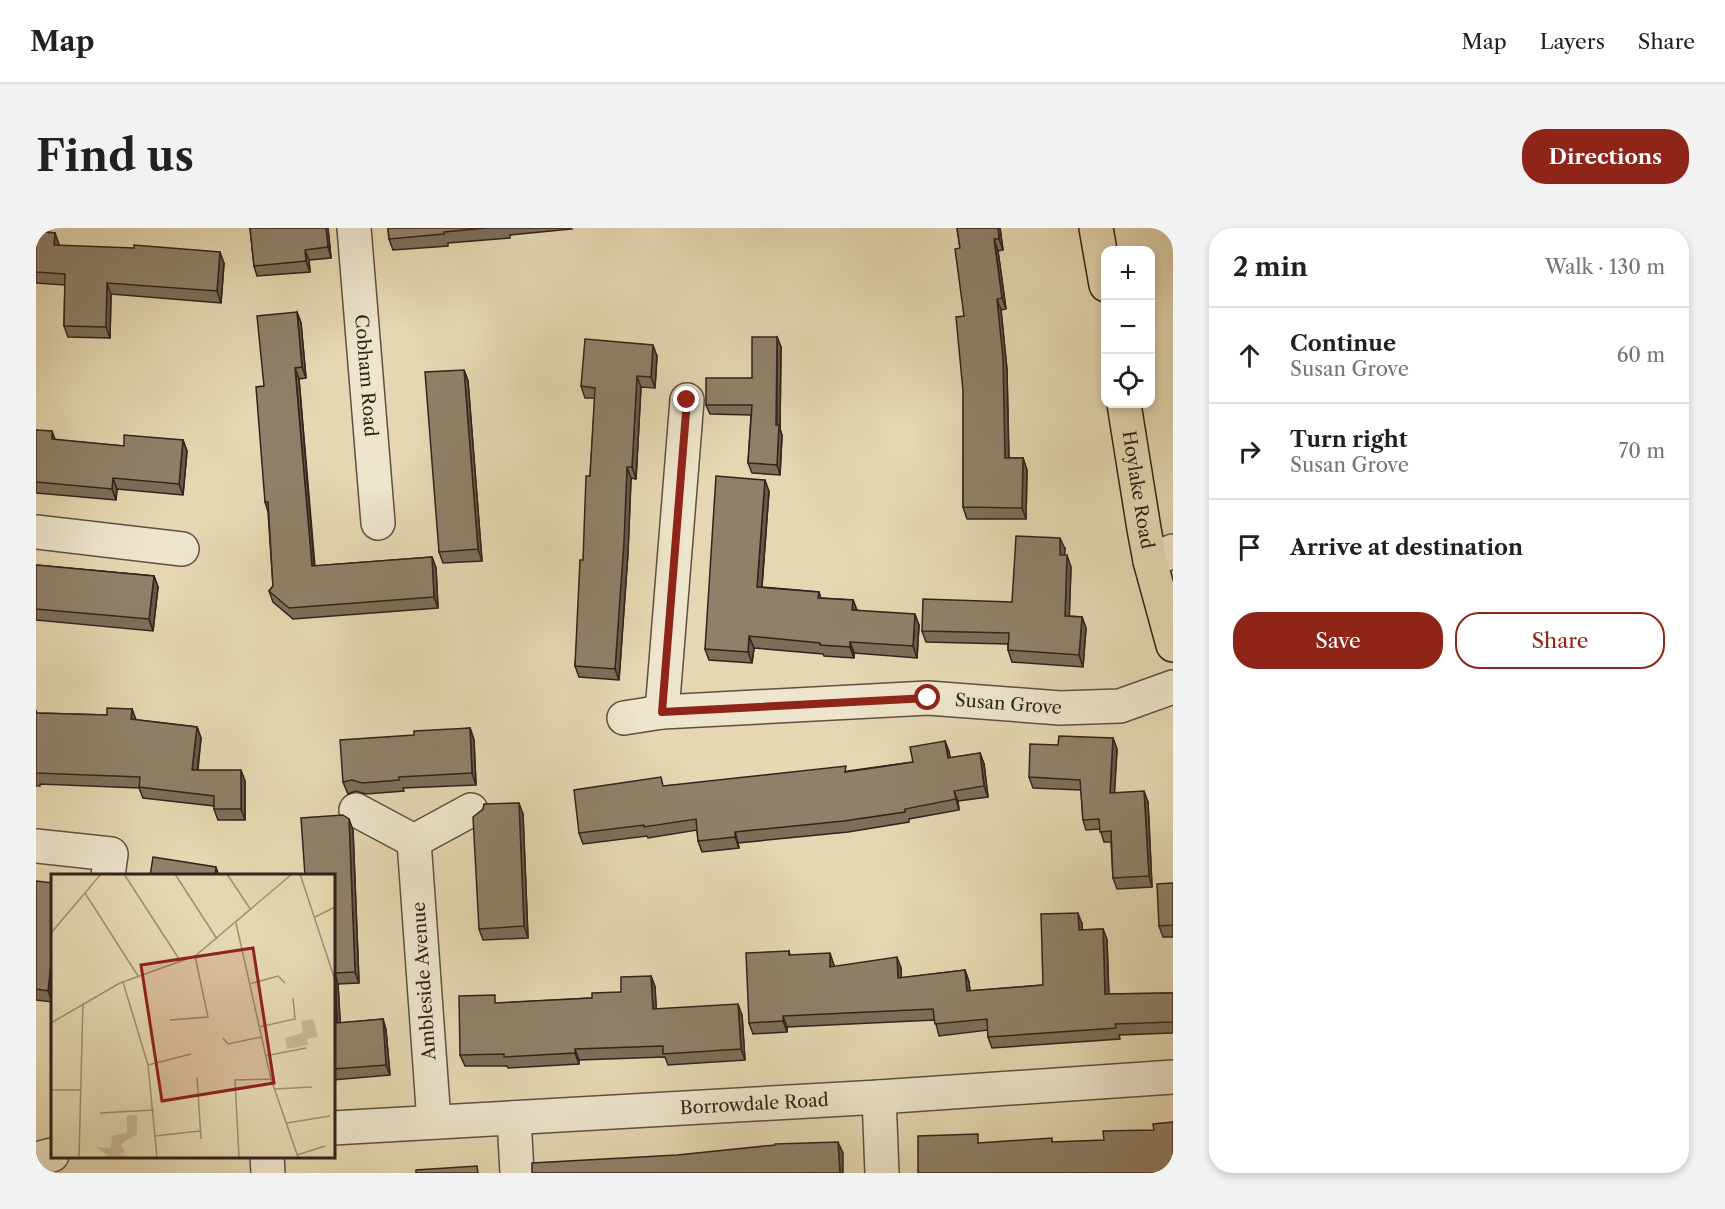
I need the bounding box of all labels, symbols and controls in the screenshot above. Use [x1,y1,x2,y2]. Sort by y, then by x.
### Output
text: Map [30,24,94,58]
text: Map [1462,29,1507,54]
text: Layers [1540,29,1605,54]
text: Share [1638,29,1695,54]
button: Directions [1522,129,1689,184]
text: Find us [36,130,194,182]
map controls [1101,246,1155,408]
button: + [1101,246,1155,300]
text: 2 min [1233,251,1308,283]
text: Walk · 130 m [1545,255,1665,279]
button: − [1101,300,1155,354]
street label: Cobham Road [350,313,382,438]
text: Continue [1290,330,1396,357]
icon: ahead [1233,339,1266,372]
text: 60 m [1617,343,1665,367]
button: locate [1101,354,1155,408]
text: Susan Grove [1290,357,1409,381]
route end [673,386,699,412]
text: Turn right [1290,426,1408,453]
street label: Hoylake Road [1117,429,1159,551]
icon: right [1233,435,1266,468]
text: 70 m [1619,439,1665,463]
text: Susan Grove [1290,453,1409,477]
icon: arrive [1233,531,1266,564]
text: Arrive at destination [1290,534,1523,561]
button: Save [1233,612,1443,669]
button: Share [1455,612,1665,669]
route start [914,684,940,710]
street label: Susan Grove [954,689,1063,719]
inset map [51,874,334,1158]
street label: Ambleside Avenue [407,901,441,1062]
street label: Borrowdale Road [679,1089,829,1119]

